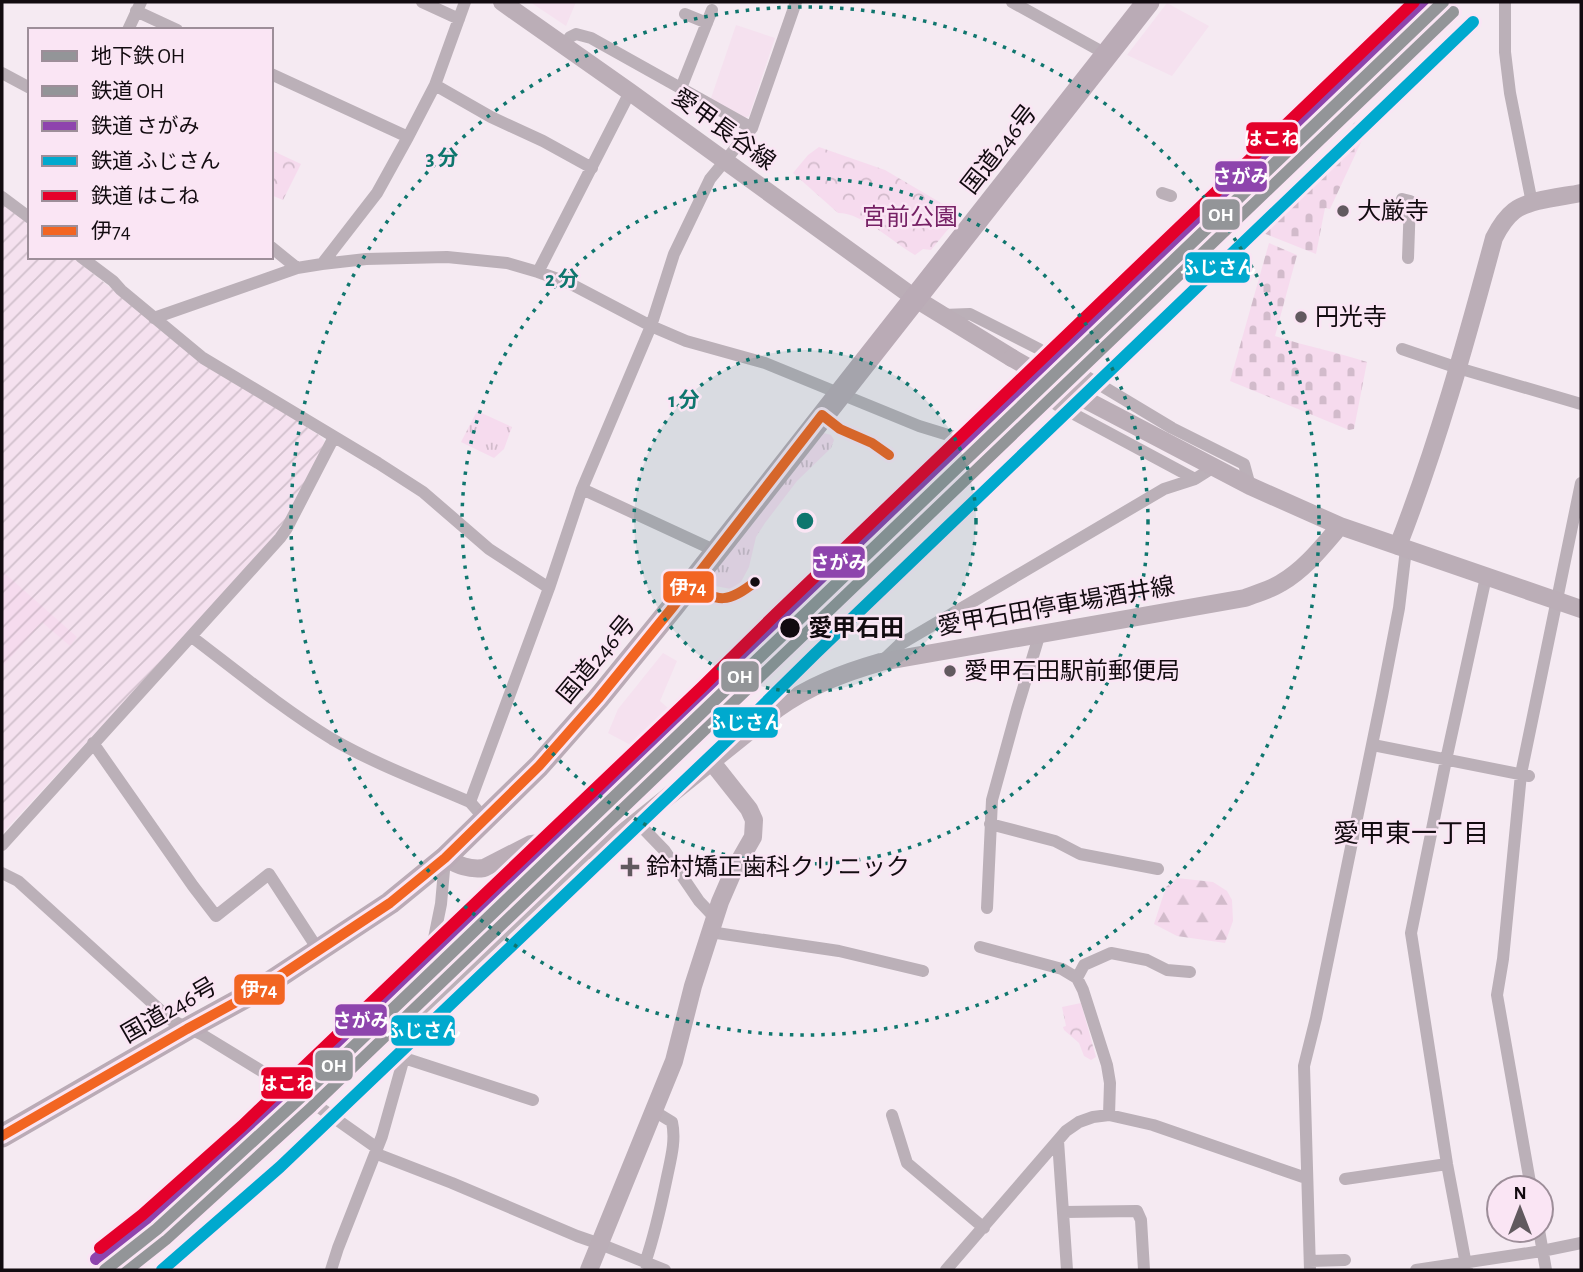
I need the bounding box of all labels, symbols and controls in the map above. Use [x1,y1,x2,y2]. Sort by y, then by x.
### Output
legend [28,28,273,259]
text: 地下鉄 OH [91,45,185,67]
text: 鉄道 OH [91,80,164,102]
street label: 愛甲長谷線 [668,83,780,175]
street label: 国道246号 [956,99,1042,199]
text: 鉄道 さがみ [91,115,199,137]
line badge: はこね [1245,121,1299,155]
text: はこね [1243,129,1301,149]
text: 3 分 [425,147,459,169]
text: 鉄道 ふじさん [91,150,220,172]
line badge: さがみ [1214,160,1268,193]
text: さがみ [1212,166,1270,187]
text: 鉄道 はこね [91,185,199,207]
line badge: OH [1201,198,1241,231]
place label: 大厳寺 [1357,198,1429,224]
marker: 大厳寺 [1335,203,1351,219]
park label: 宮前公園 [862,204,958,230]
text: OH [1208,206,1234,225]
text: 伊74 [91,220,131,242]
line badge: ふじさん [1184,251,1251,284]
text: ふじさん [1180,258,1256,278]
text: 2 分 [545,268,579,290]
place label: 円光寺 [1315,304,1387,330]
marker: 円光寺 [1293,309,1309,325]
text: 1 分 [668,389,700,411]
centre of rings [793,509,817,533]
line badge: さがみ [812,545,866,579]
text: さがみ [810,552,868,573]
line badge: 伊74 [662,570,715,604]
street label: 愛甲石田停車場酒井線 [936,572,1176,640]
unlabelled marker [748,575,762,589]
text: 伊74 [670,577,707,598]
street label: 国道246号 [552,610,640,708]
place label: 愛甲石田 [808,615,904,641]
marker: 愛甲石田 [778,616,802,640]
place label: 愛甲石田駅前郵便局 [964,658,1180,684]
line badge: OH [720,660,760,693]
marker: 愛甲石田駅前郵便局 [942,663,958,679]
text: OH [727,668,753,687]
line badge: ふじさん [712,706,779,739]
text: ふじさん [707,713,783,733]
district label: 愛甲東一丁目 [1333,820,1489,847]
place label: 鈴村矯正歯科クリニック [646,854,910,880]
marker: 鈴村矯正歯科クリニック [620,857,640,877]
street label: 国道246号 [117,972,221,1048]
line badge: 伊74 [233,973,286,1006]
text: 伊74 [241,979,278,1000]
line badge: さがみ [334,1003,388,1037]
text: さがみ [332,1010,390,1031]
line badge: ふじさん [390,1014,456,1047]
text: ふじさん [385,1021,461,1041]
line badge: OH [314,1049,354,1082]
text: OH [321,1057,347,1076]
line badge: はこね [260,1066,314,1100]
text: はこね [258,1074,316,1094]
north arrow [1485,1174,1555,1244]
text: N [1513,1184,1527,1203]

